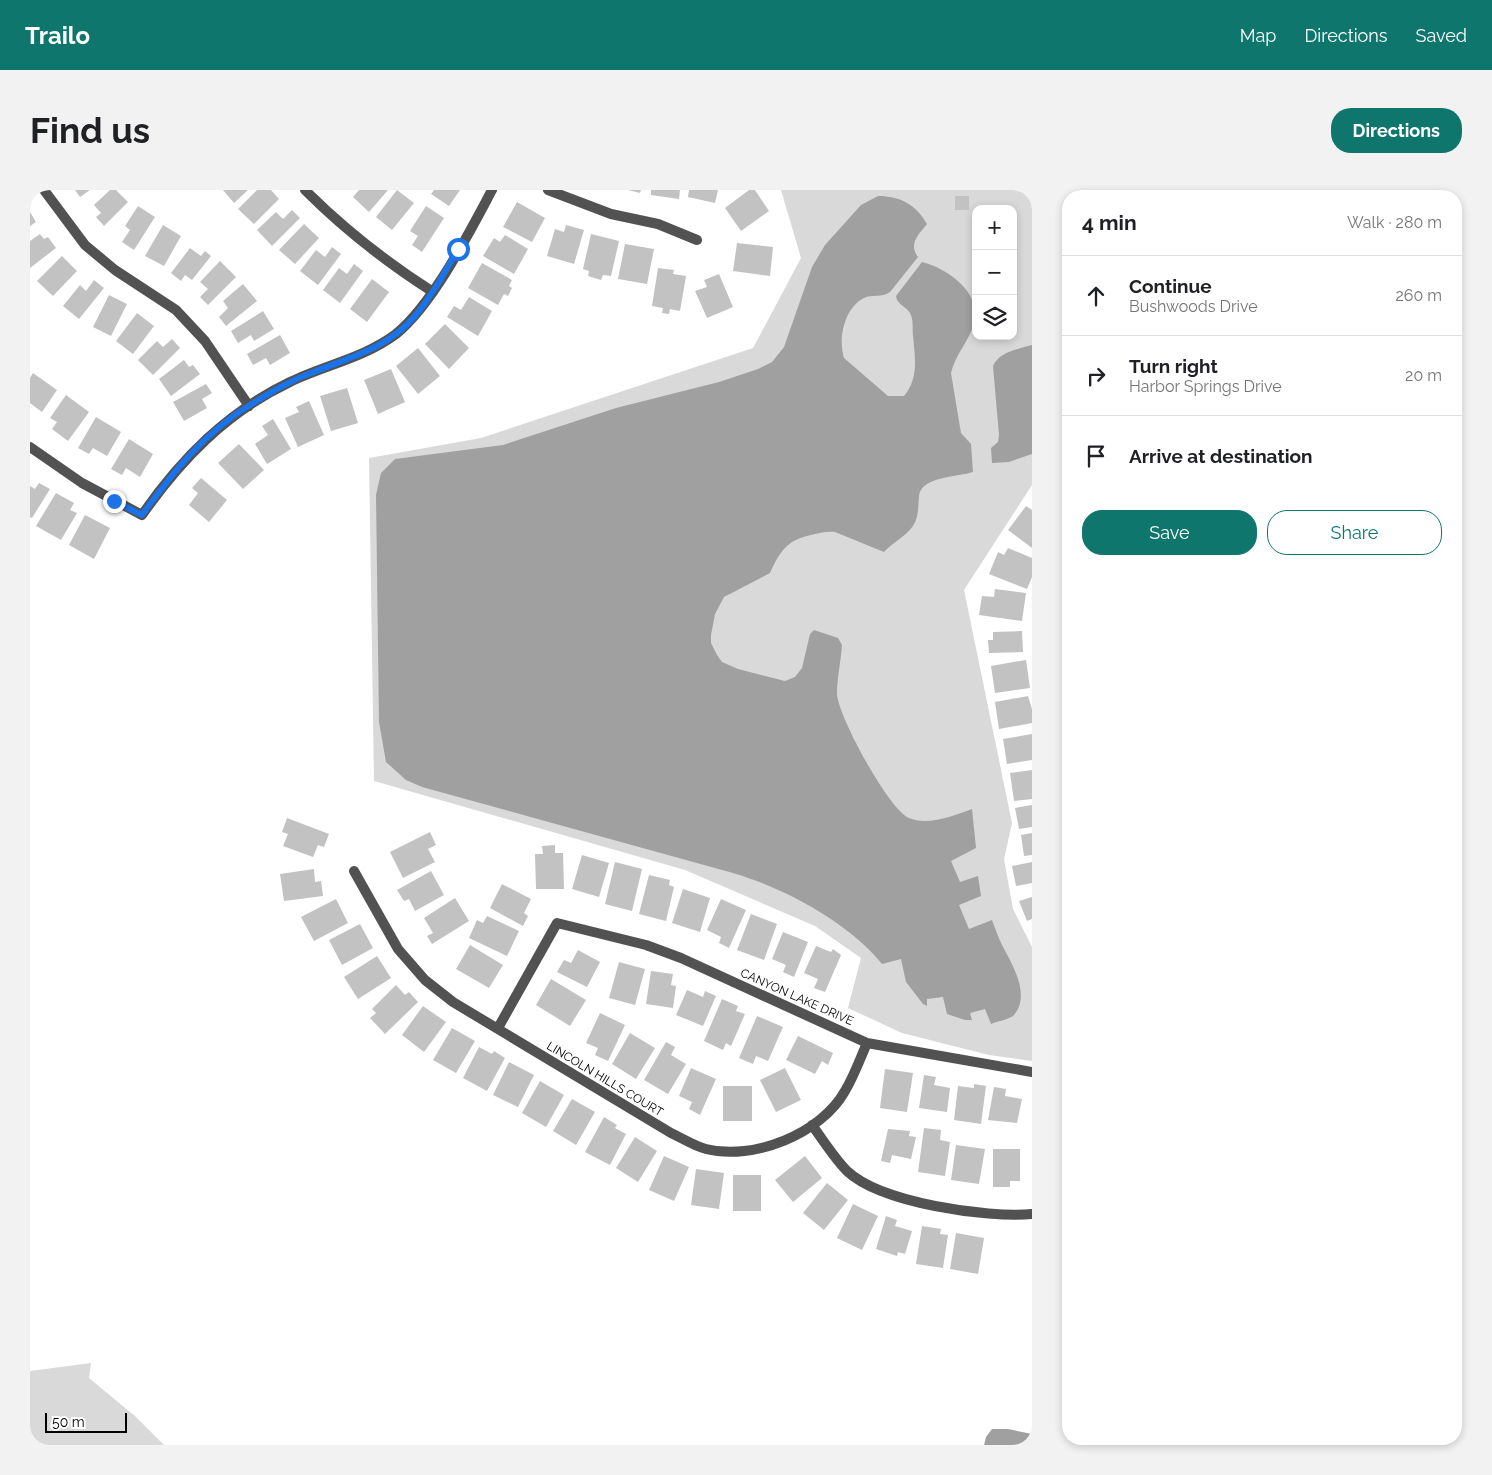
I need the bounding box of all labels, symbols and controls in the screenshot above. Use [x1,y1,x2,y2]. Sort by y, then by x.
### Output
text: Trailo [25,21,90,50]
text: Map [1240,25,1276,46]
text: Directions [1304,25,1388,46]
text: Saved [1416,25,1467,46]
button: Directions [1331,108,1462,153]
text: Find us [30,110,150,151]
map controls [972,205,1017,340]
button: + [972,205,1017,250]
text: 4 min [1082,210,1137,235]
text: Walk · 280 m [1347,213,1442,232]
route start [447,238,470,261]
button: − [972,250,1017,295]
text: Continue [1129,275,1212,297]
icon: ahead [1082,282,1110,310]
text: 260 m [1395,286,1442,305]
button: layers [972,295,1017,340]
text: Bushwoods Drive [1129,297,1258,316]
text: Turn right [1129,355,1218,377]
icon: right [1082,362,1110,390]
text: 20 m [1405,366,1442,385]
text: Harbor Springs Drive [1129,377,1282,396]
icon: arrive [1082,442,1110,470]
text: Arrive at destination [1129,445,1313,467]
route end [103,490,126,513]
button: Save [1082,510,1257,555]
button: Share [1267,510,1442,555]
street label: CANYON LAKE DRIVE [738,966,856,1028]
street label: LINCOLN HILLS COURT [544,1039,666,1120]
scale bar [45,1410,128,1433]
text: 50 m [52,1414,85,1430]

